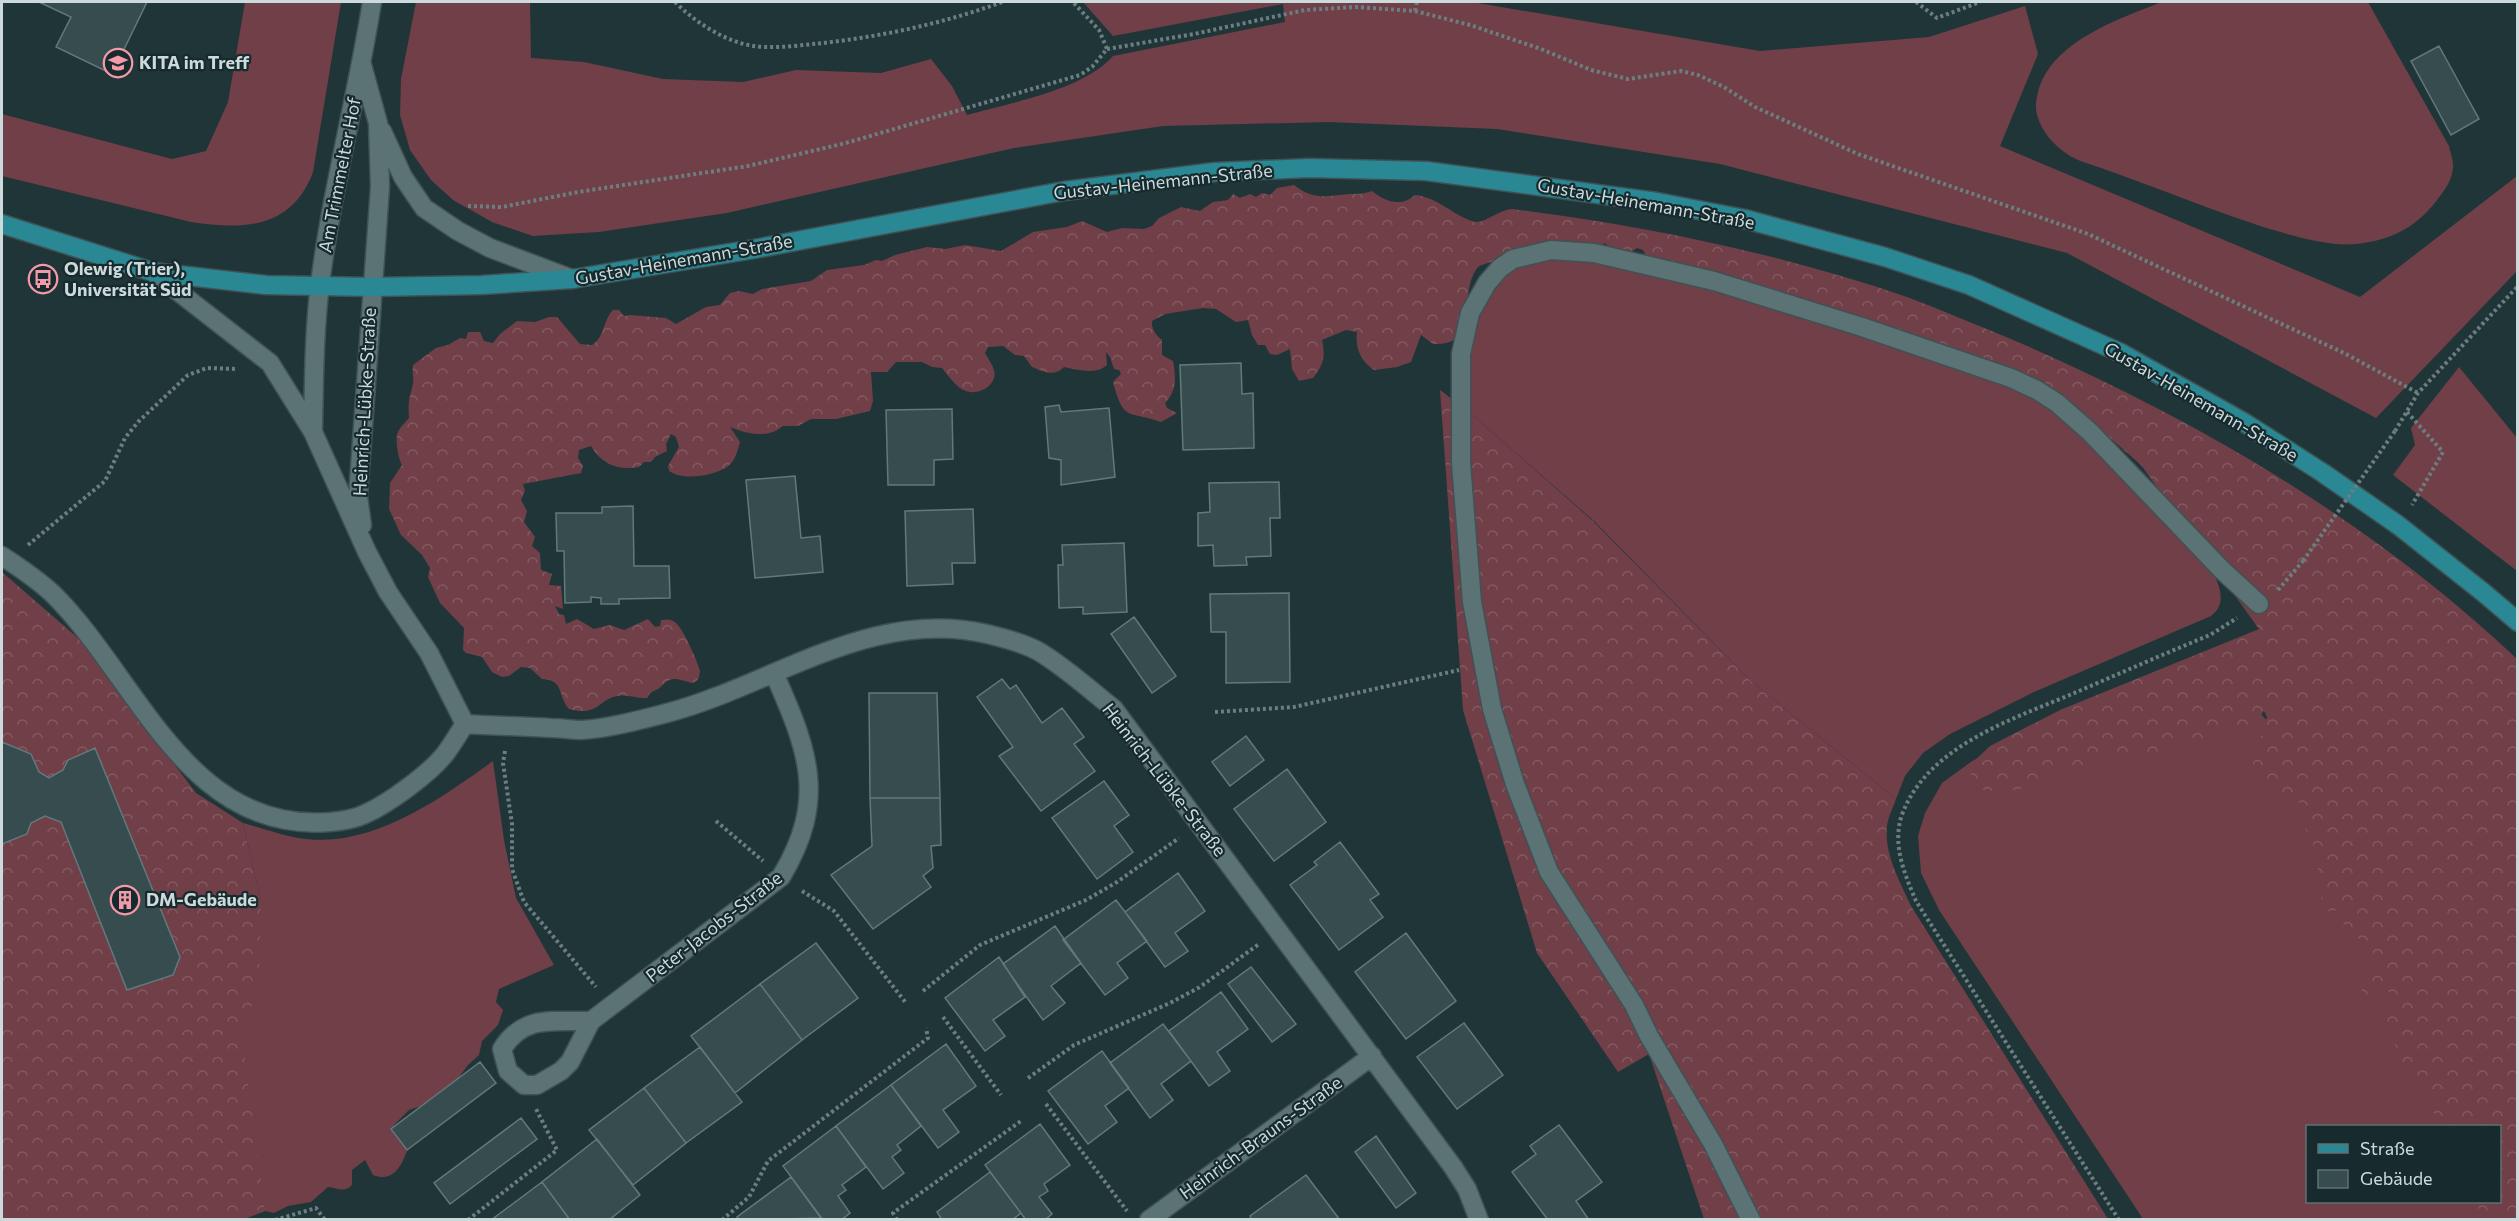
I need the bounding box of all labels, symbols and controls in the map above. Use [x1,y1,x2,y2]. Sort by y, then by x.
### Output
school or university icon: KITA im Treff [102,47,134,79]
place label: KITA im Treff [139,51,250,73]
street label: Am Trimmelter Hof [313,95,365,254]
street label: Gustav-Heinemann-Straße [1052,159,1274,203]
street label: Gustav-Heinemann-Straße [1536,173,1757,233]
street label: Gustav-Heinemann-Straße [573,229,794,289]
place label: Olewig (Trier), Universität Süd [64,257,192,300]
bus stop icon: Olewig (Trier), Universität Süd [27,263,59,295]
street label: Heinrich-Lübke-Straße [348,307,380,497]
street label: Gustav-Heinemann-Straße [2101,337,2302,466]
street label: Heinrich-Lübke-Straße [1098,698,1232,860]
street label: Peter-Jacobs-Straße [641,866,786,986]
building icon: DM-Gebäude [109,884,141,916]
place label: DM-Gebäude [146,888,257,910]
street label: Heinrich-Brauns-Straße [1175,1071,1346,1204]
legend [2306,1125,2501,1203]
text: Straße [2360,1137,2415,1159]
text: Gebäude [2360,1167,2433,1189]

